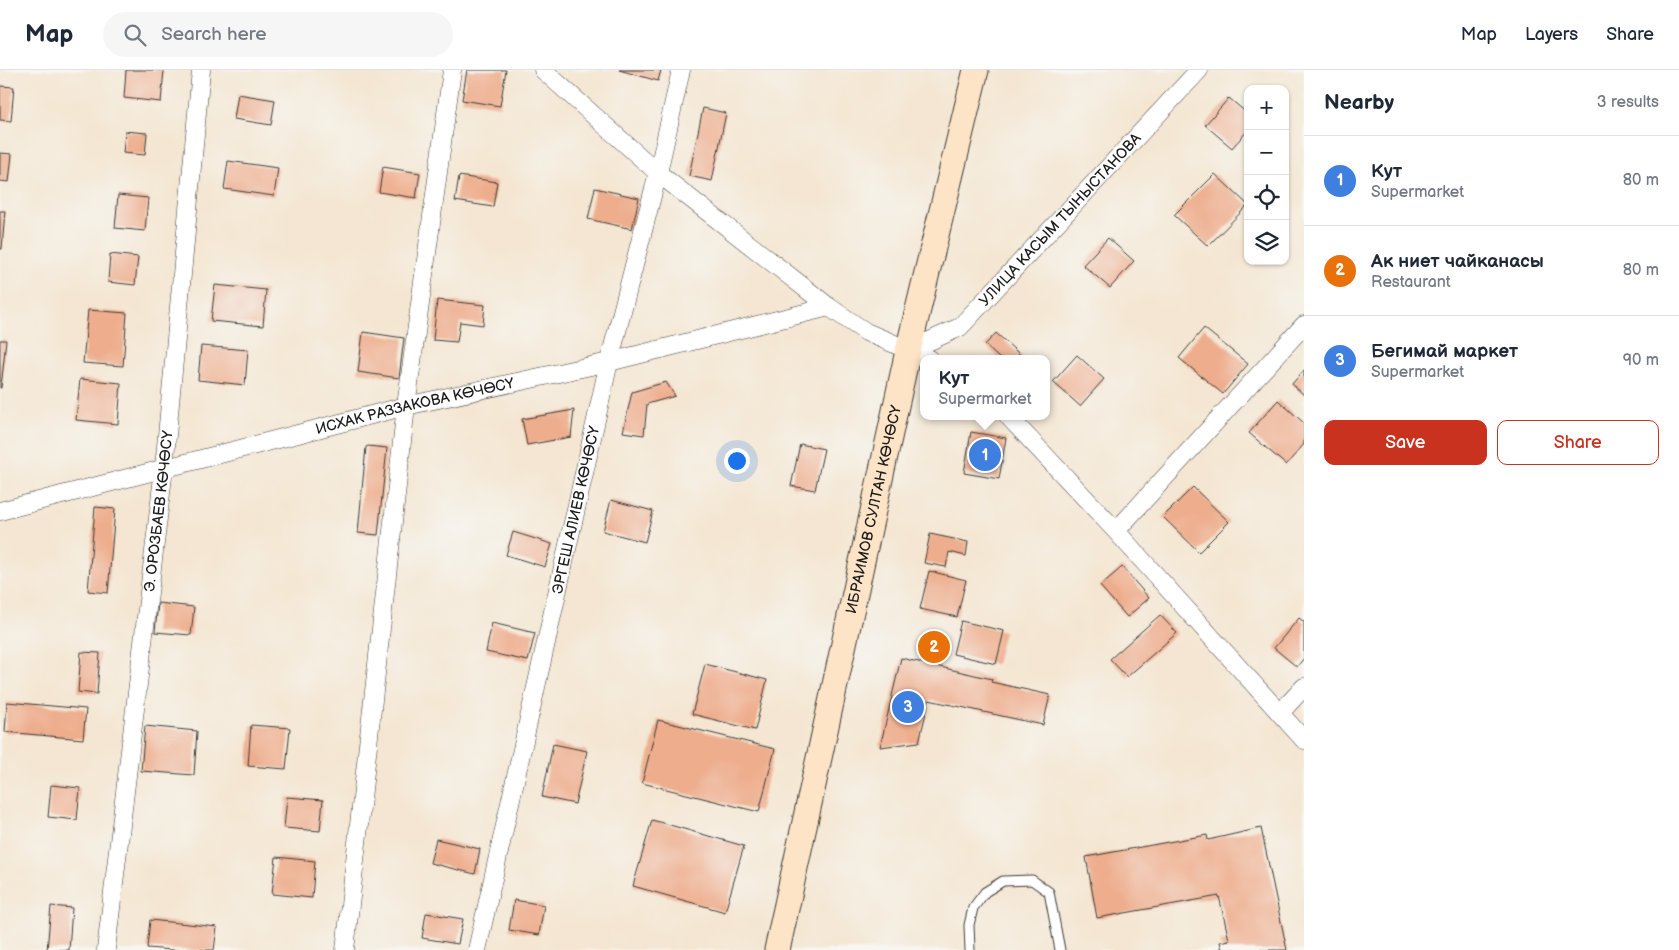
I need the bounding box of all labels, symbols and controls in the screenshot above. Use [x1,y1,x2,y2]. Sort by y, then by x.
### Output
search box [103,12,453,57]
text: Map [25,20,73,49]
icon: search [121,21,149,49]
text: Search here [161,23,267,46]
text: Map [1461,24,1497,45]
text: Layers [1525,24,1578,45]
text: Share [1606,24,1654,45]
map controls [1244,85,1289,265]
button: + [1244,85,1289,130]
text: Nearby [1324,90,1394,115]
text: 3 results [1597,93,1659,112]
street label: УЛИЦА КАСЫМ ТЫНЫСТАНОВА [975,128,1146,310]
button: − [1244,130,1289,175]
text: Кут [1371,160,1402,183]
text: 1 [1337,171,1343,190]
text: 80 m [1623,171,1659,190]
button: locate [1244,175,1289,220]
text: Supermarket [1371,183,1464,202]
button: layers [1244,220,1289,265]
text: Ак ниет чайканасы [1371,250,1544,273]
text: 2 [1335,261,1345,280]
text: 80 m [1623,261,1659,280]
text: Restaurant [1371,273,1451,292]
text: Бегимай маркет [1371,340,1518,363]
text: 3 [1335,351,1345,370]
text: 90 m [1623,351,1659,370]
popup [920,355,1050,420]
text: Supermarket [1371,363,1464,382]
text: Кут [938,367,969,390]
street label: ИСХАК РАЗЗАКОВА КӨЧӨСҮ [313,373,516,439]
text: Supermarket [938,390,1032,409]
street label: ИБРАИМОВ СУЛТАН КӨЧӨСҮ [841,403,905,615]
button: Save [1324,420,1487,465]
button: Share [1497,420,1659,465]
street label: ЭРГЕШ АЛИЕВ КӨЧӨСҮ [548,424,604,596]
street label: Э. ОРОЗБАЕВ КӨЧӨСҮ [140,429,177,593]
pin: 1 [969,436,1001,474]
your location [724,448,750,474]
pin: 2 [918,628,950,666]
pin: 3 [892,688,924,726]

